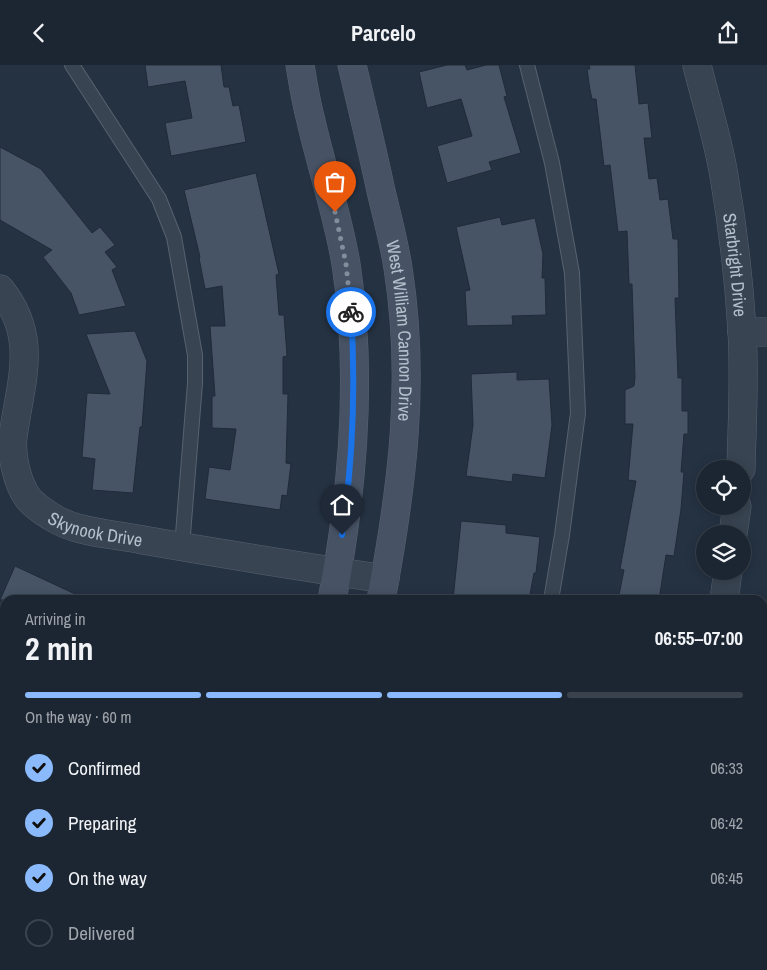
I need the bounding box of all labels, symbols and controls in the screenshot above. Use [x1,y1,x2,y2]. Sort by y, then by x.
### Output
text: Parcelo [351,18,416,48]
icon: back [25,19,53,47]
icon: share [714,19,742,47]
pin [314,161,356,212]
icon: bag [321,168,349,196]
street label: Starbright Drive [718,211,754,318]
street label: West William Cannon Drive [381,238,419,422]
courier [326,287,376,337]
icon: bike [337,298,365,326]
map controls [696,460,751,580]
button: locate [696,460,751,515]
pin [321,484,363,535]
icon: home [328,491,356,519]
street label: Skynook Drive [43,505,145,552]
button: layers [696,525,751,580]
text: Arriving in [25,608,86,630]
text: 06:55–07:00 [655,625,743,651]
text: 2 min [25,627,94,670]
text: On the way · 60 m [25,706,131,728]
icon: check [25,754,53,782]
text: Confirmed [68,755,141,781]
text: 06:33 [710,757,743,779]
icon: check [25,809,53,837]
text: Preparing [68,810,136,836]
text: 06:42 [710,812,743,834]
icon: check [25,864,53,892]
text: On the way [68,865,147,891]
text: 06:45 [710,867,743,889]
text: Delivered [68,920,135,946]

